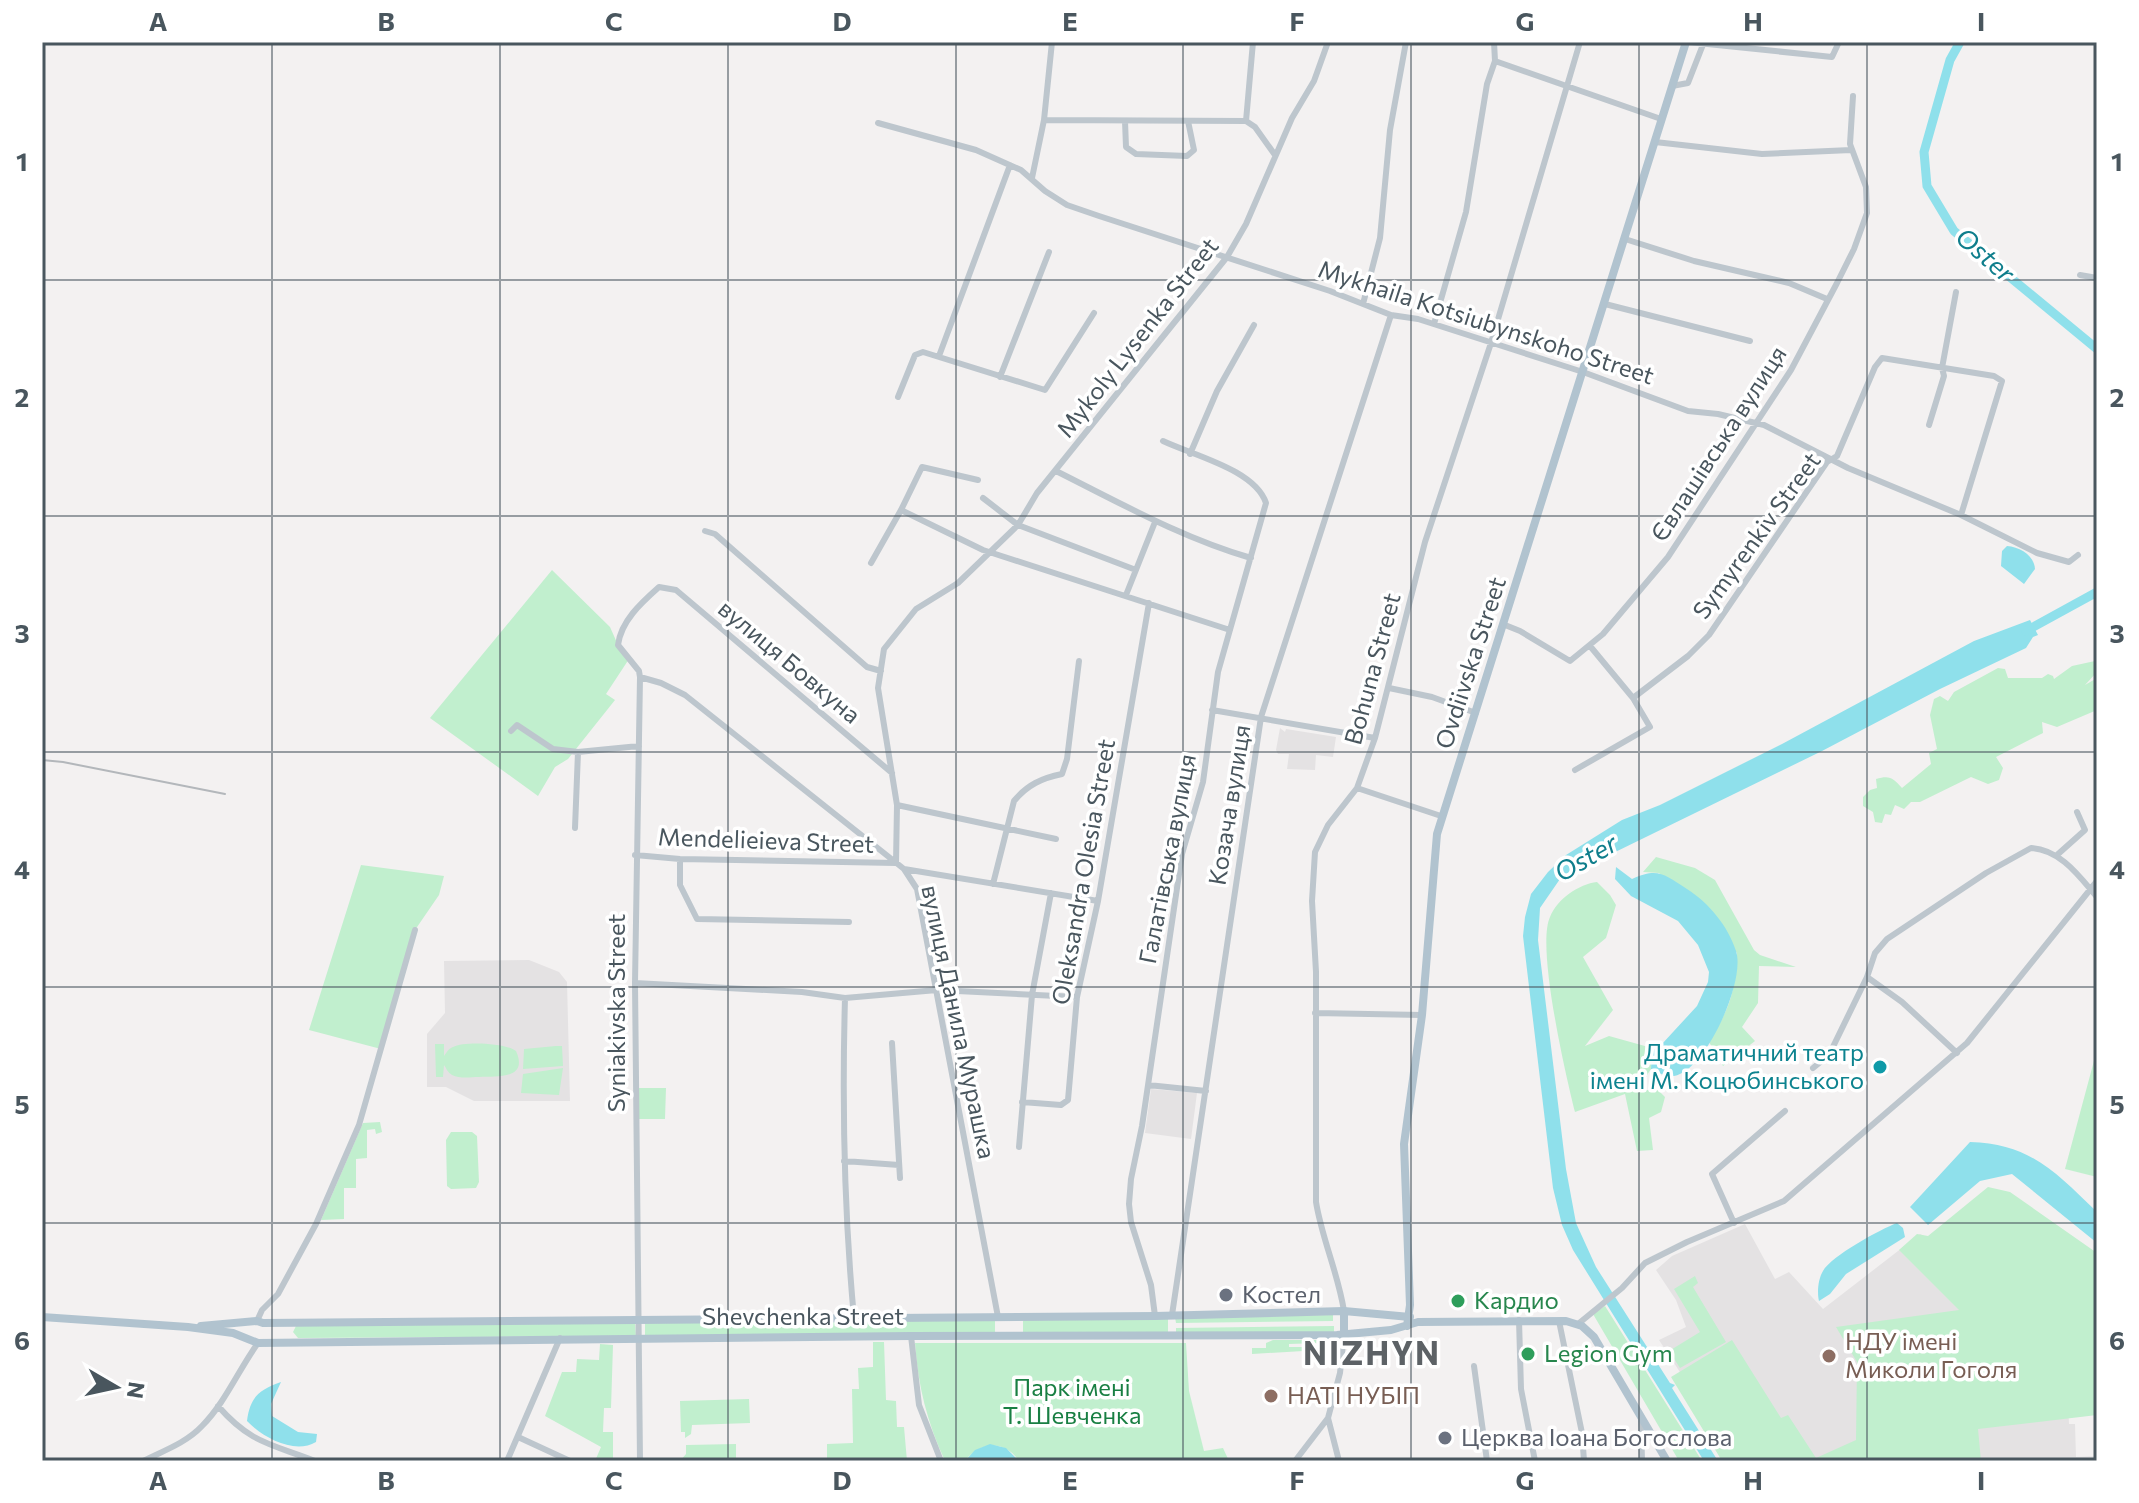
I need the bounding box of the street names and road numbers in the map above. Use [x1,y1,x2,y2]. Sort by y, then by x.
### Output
street label: Mykoly Lysenka Street [1050,231,1224,443]
street label: Mykhaila Kotsiubynskoho Street [1315,253,1658,390]
street label: Євлашівська вулиця [1644,340,1792,546]
street label: Symyrenkiv Street [1686,446,1826,624]
street label: Ovdiivska Street [1428,573,1511,752]
street label: Bohuna Street [1337,590,1406,748]
street label: вулиця Бовкуна [713,593,867,729]
street label: Козача вулиця [1202,723,1256,887]
street label: Oleksandra Olesia Street [1045,736,1120,1007]
street label: Галатівська вулиця [1132,751,1201,966]
street label: Mendelieieva Street [657,821,875,858]
street label: вулиця Данила Мурашка [916,882,1003,1161]
street label: Syniakivska Street [601,913,630,1112]
street label: Shevchenka Street [702,1301,904,1330]

